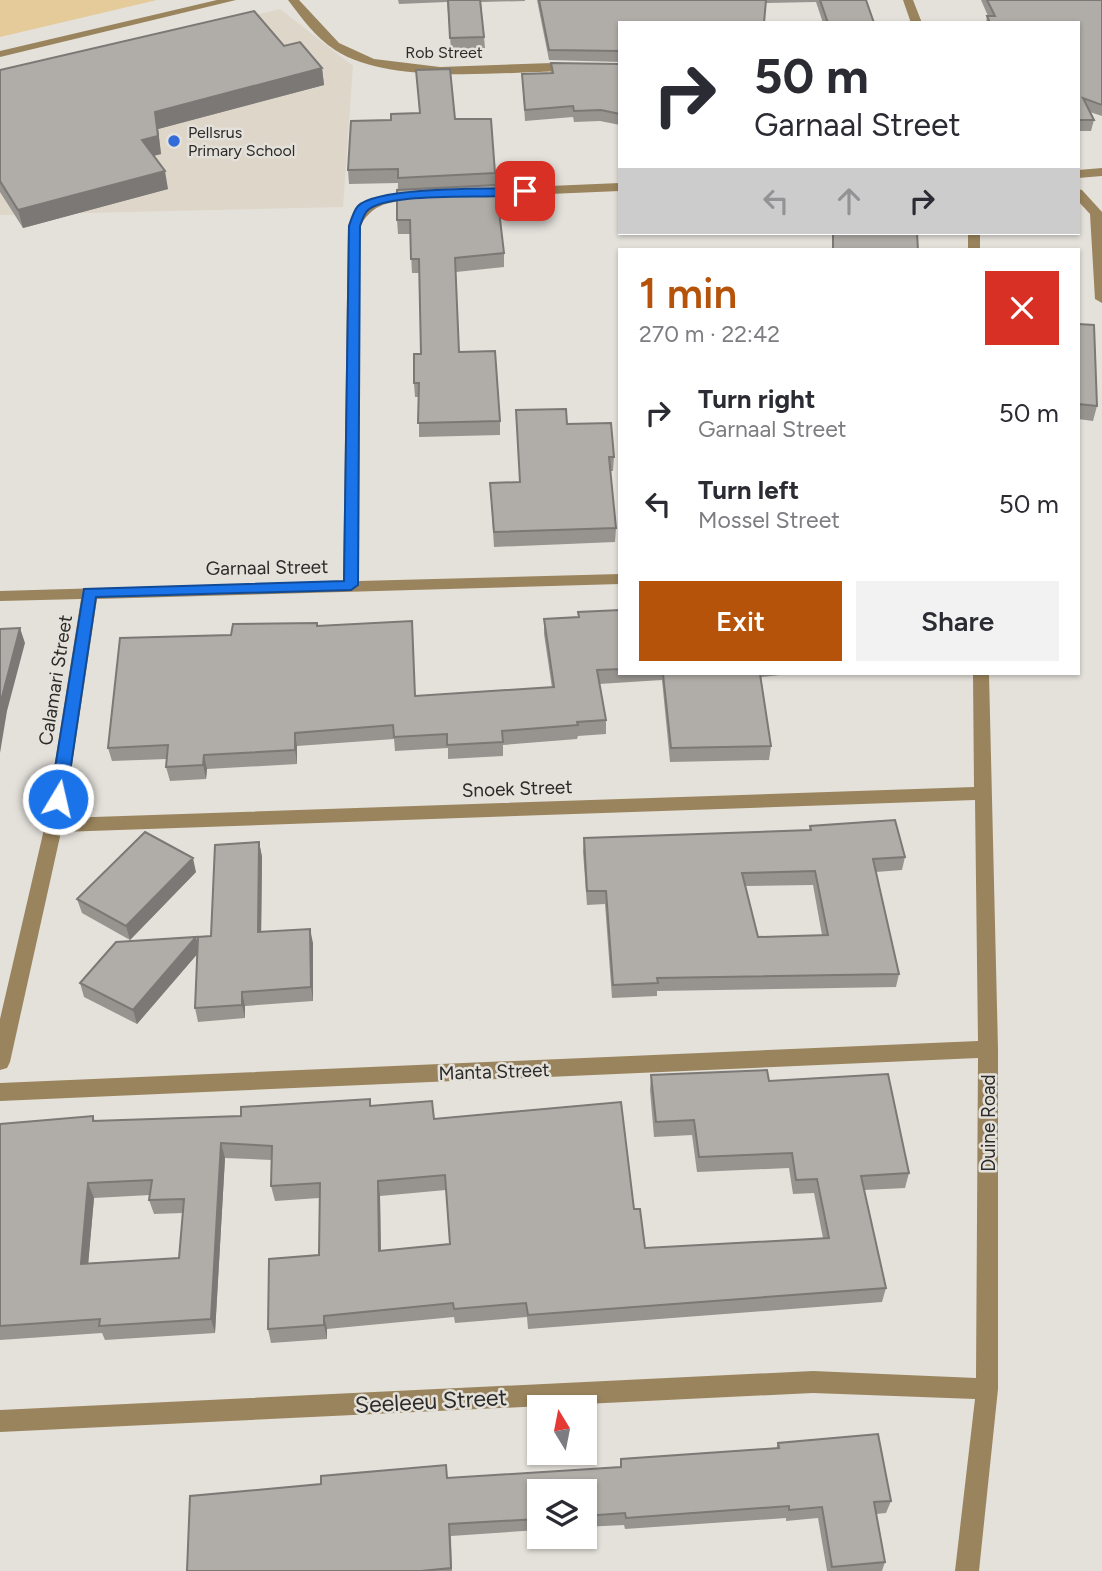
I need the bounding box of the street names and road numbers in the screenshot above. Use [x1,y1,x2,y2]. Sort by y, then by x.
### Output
street label: Rob Street [405,43,483,62]
street label: Garnaal Street [206,555,329,580]
street label: Calamari Street [34,613,77,747]
street label: Snoek Street [461,775,573,802]
street label: Manta Street [438,1058,550,1085]
street label: Duine Road [977,1074,1000,1172]
street label: Seeleeu Street [354,1383,508,1419]

